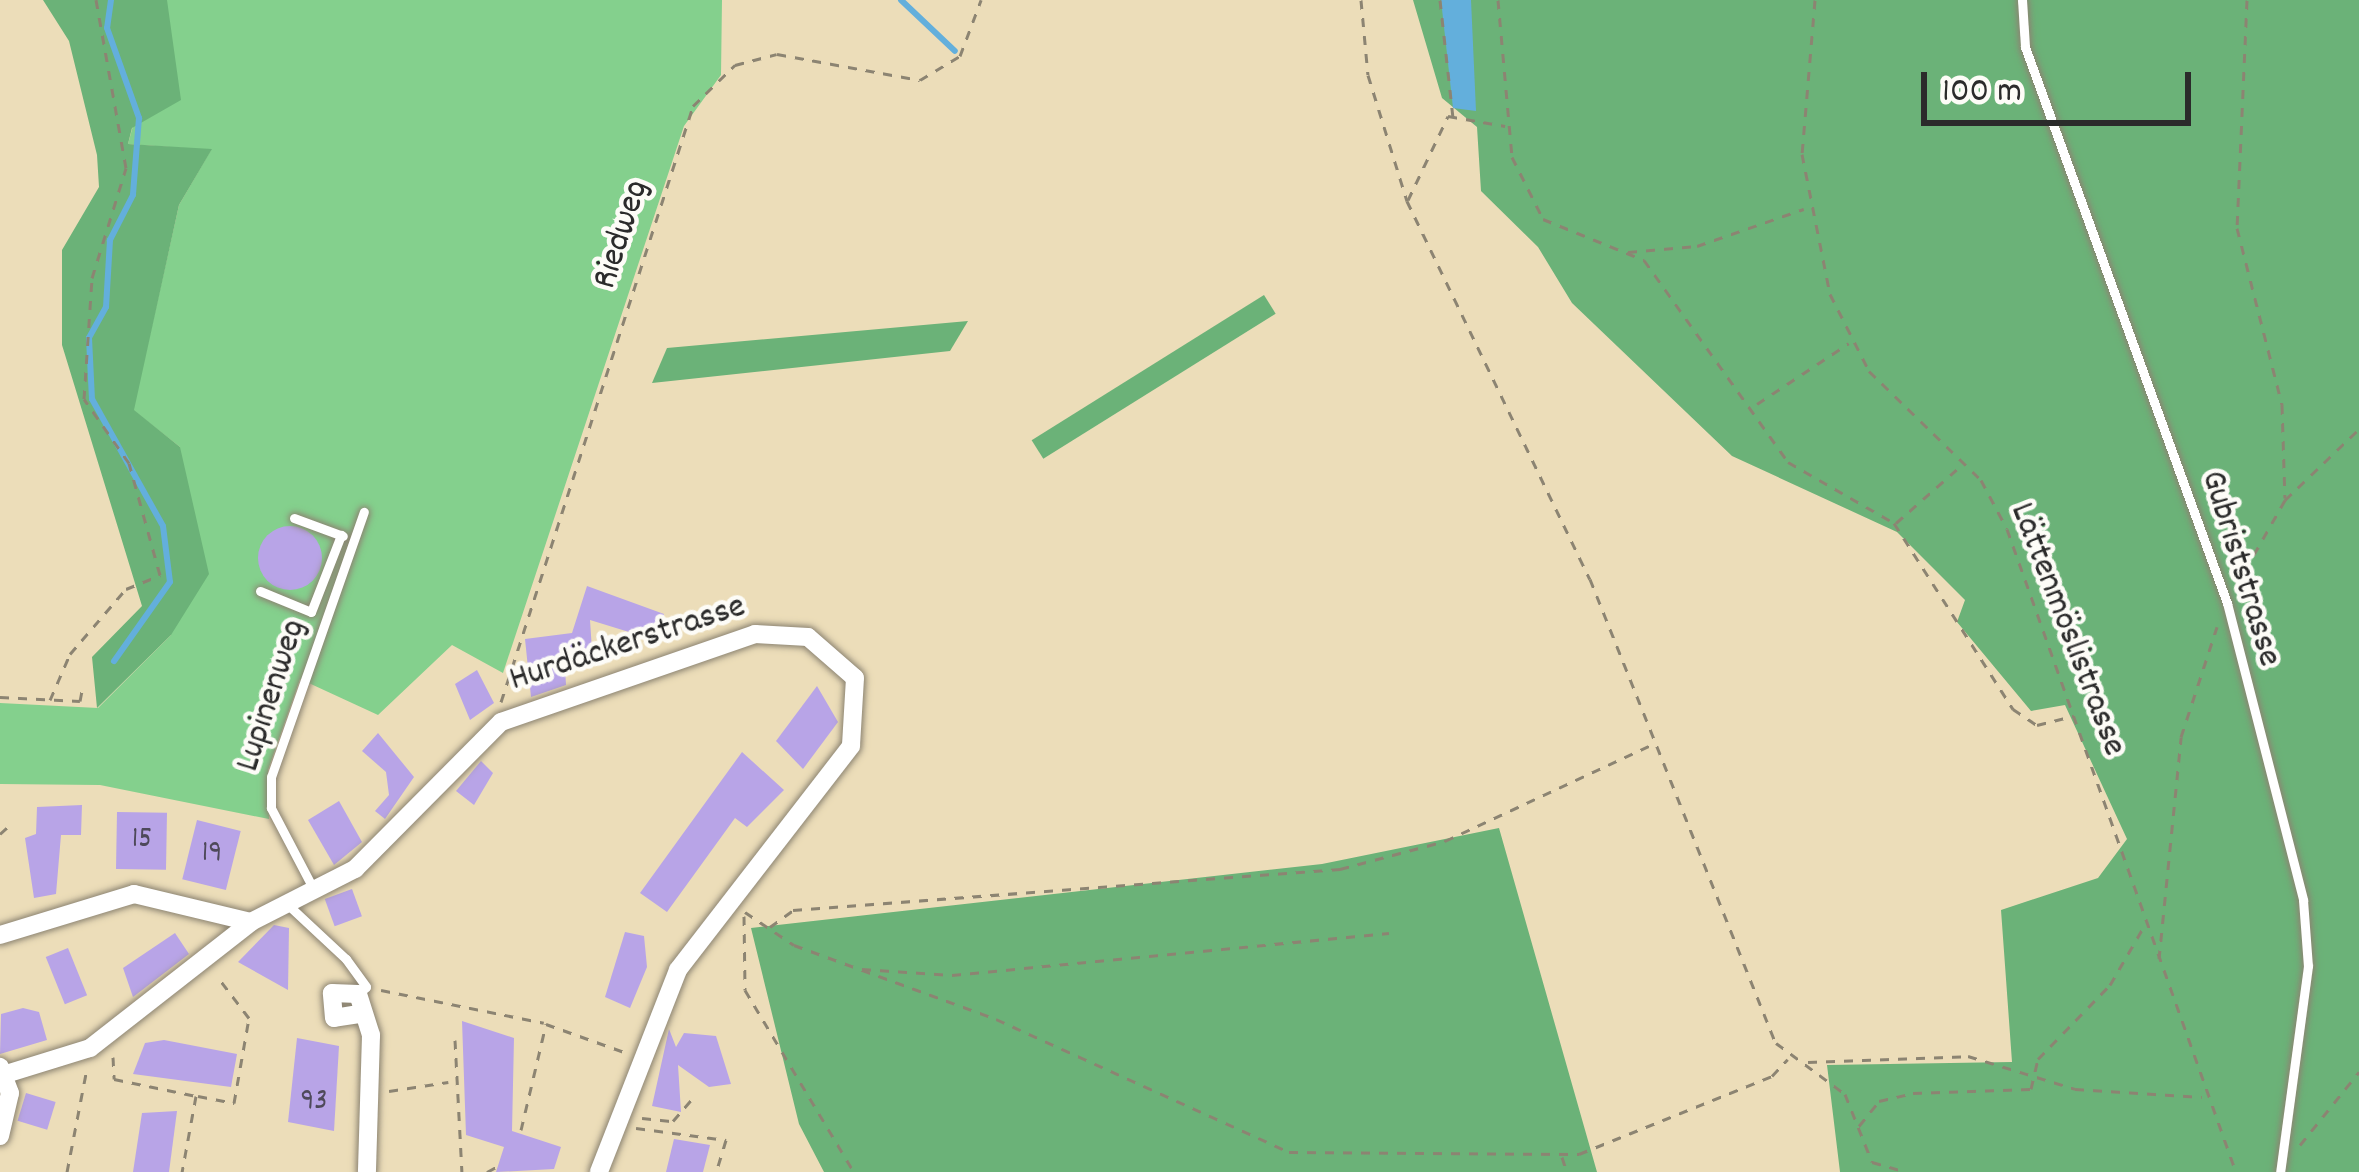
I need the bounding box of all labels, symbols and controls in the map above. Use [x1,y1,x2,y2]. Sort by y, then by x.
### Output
scale bar [1927,48,2197,122]
text: 100 m [1942,67,2022,119]
street label: Riedweg [585,175,661,295]
street label: Gubriststrasse [2189,466,2289,672]
street label: Lättenmöslistrasse [1998,497,2134,763]
street label: Hurdäckerstrasse [505,587,751,703]
street label: Lupinenweg [228,615,318,777]
house number: 15 [132,823,152,859]
house number: 19 [202,837,222,873]
house number: 93 [300,1085,328,1121]

